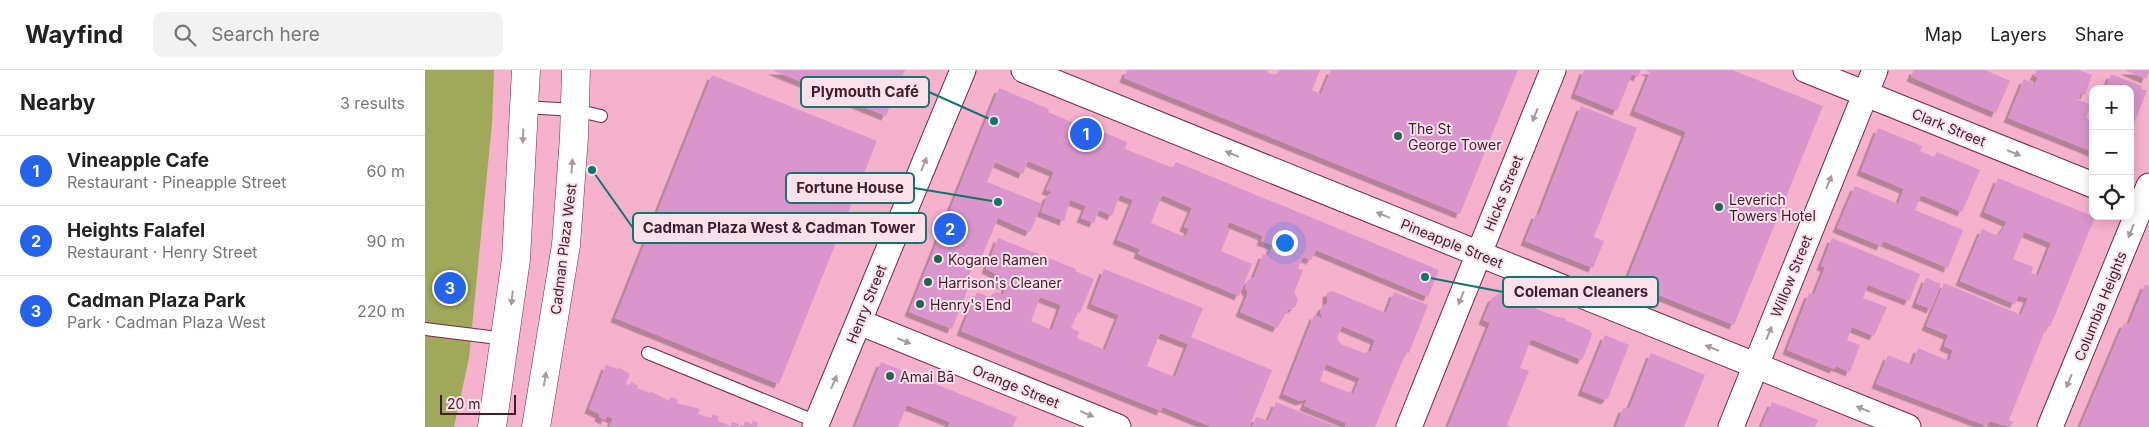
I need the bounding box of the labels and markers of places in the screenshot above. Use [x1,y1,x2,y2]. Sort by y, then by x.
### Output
callout: Plymouth Café [801,77,929,107]
pin: 1 [1070,115,1102,153]
place label: The St George Tower [1408,120,1501,153]
marker: The St George Tower [1392,130,1404,142]
callout: Fortune House [786,173,914,203]
place label: Leverich Towers Hotel [1729,191,1816,224]
marker: Leverich Towers Hotel [1713,201,1725,213]
pin: 2 [934,210,966,248]
callout: Cadman Plaza West & Cadman Tower [633,213,926,243]
place label: Kogane Ramen [948,251,1048,268]
marker: Kogane Ramen [932,253,944,265]
pin: 3 [434,269,466,307]
place label: Harrison's Cleaner [938,274,1062,291]
marker: Harrison's Cleaner [922,276,934,288]
callout: Coleman Cleaners [1503,277,1658,307]
place label: Henry's End [930,296,1011,313]
marker: Henry's End [914,298,926,310]
place label: Amai Bā [900,368,954,385]
marker: Amai Bā [884,370,896,382]

